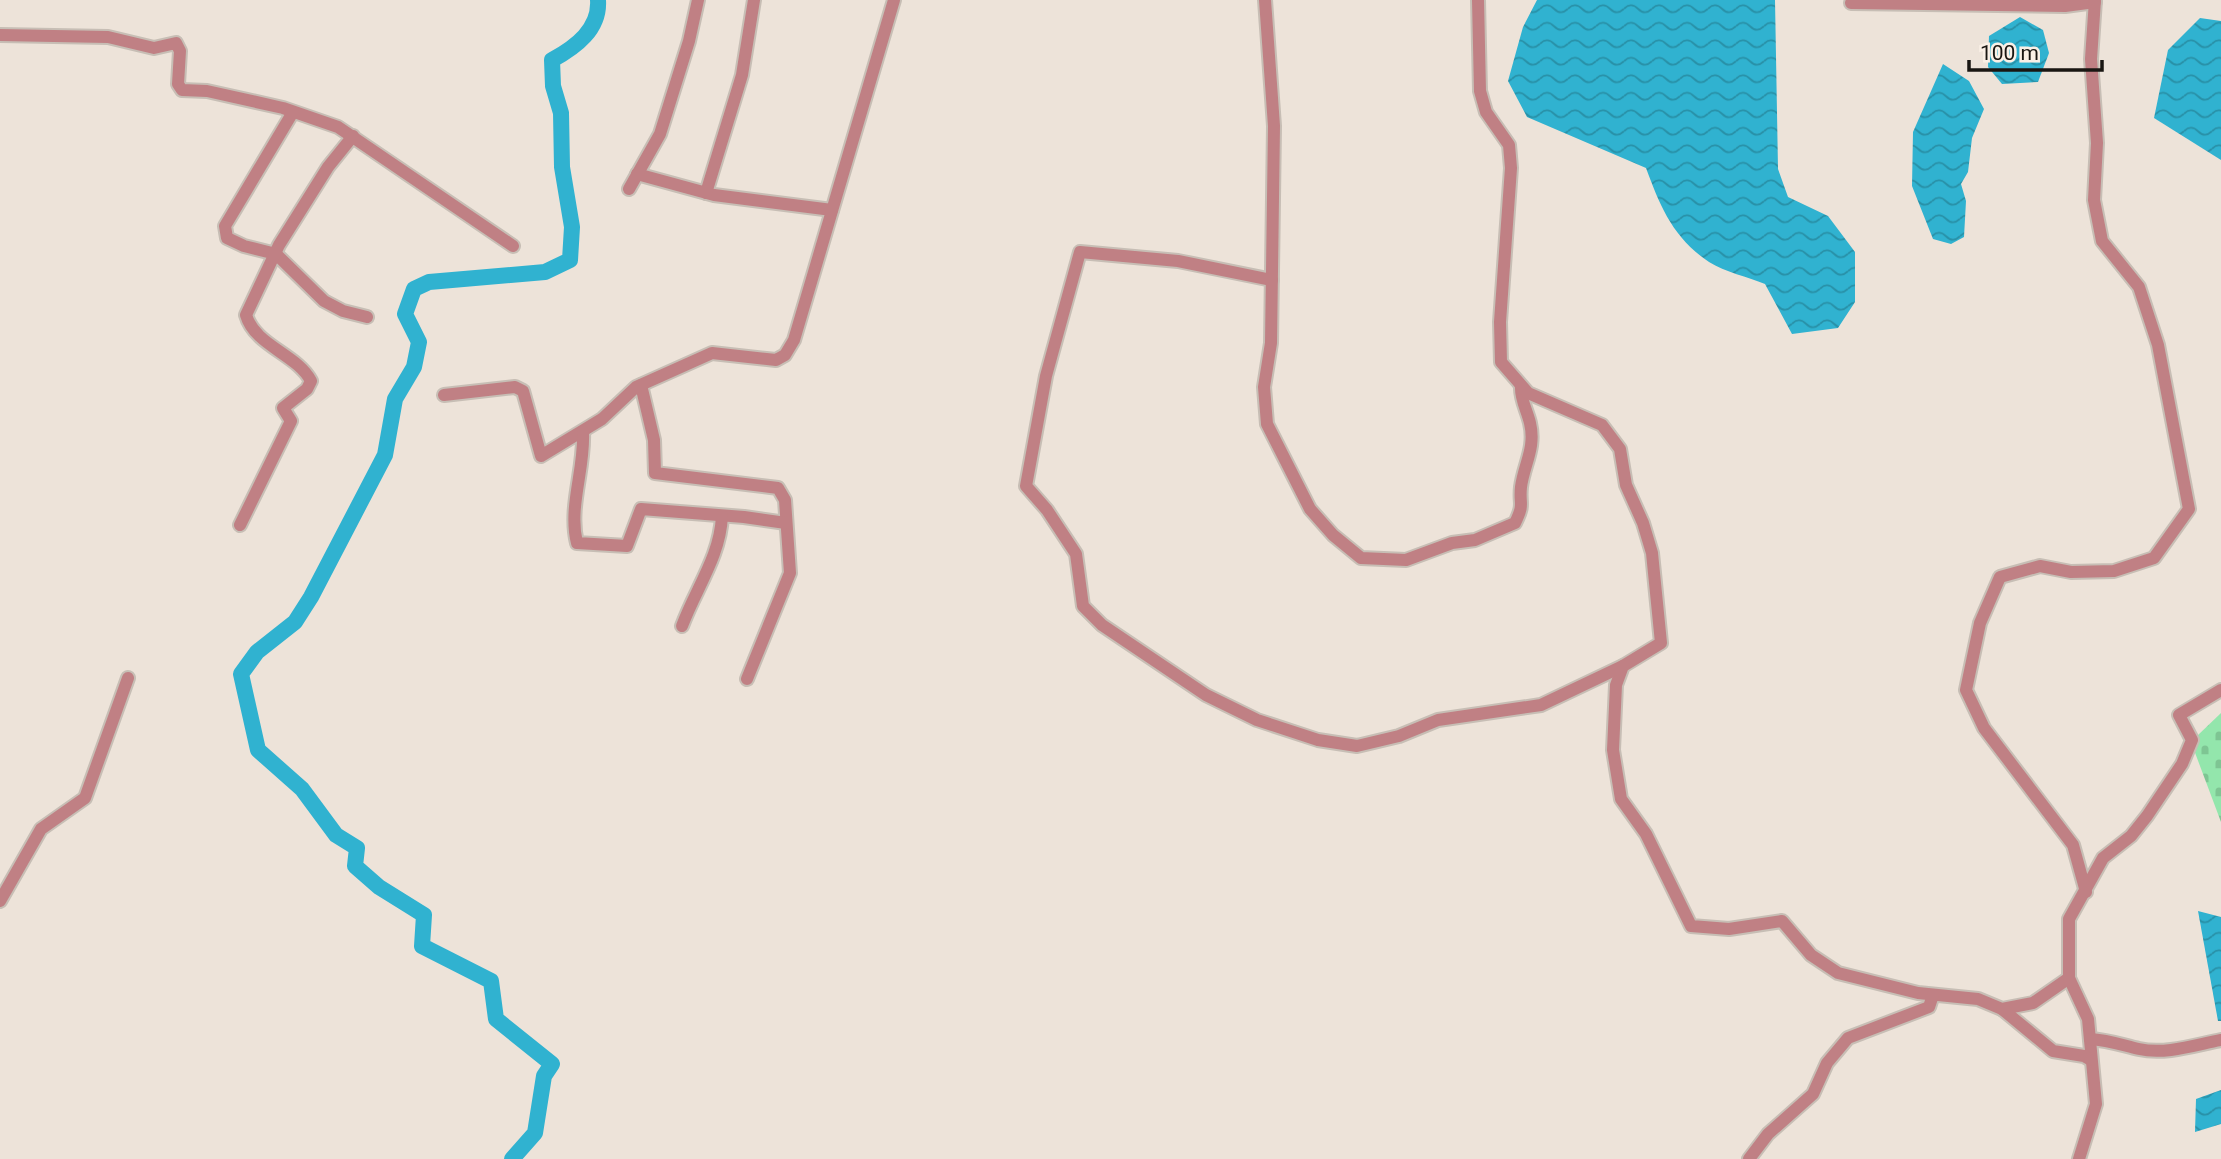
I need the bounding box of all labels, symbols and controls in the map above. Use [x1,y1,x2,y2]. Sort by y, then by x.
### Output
scale bar [1969,28,2102,72]
text: 100 m [1980,41,2039,65]

